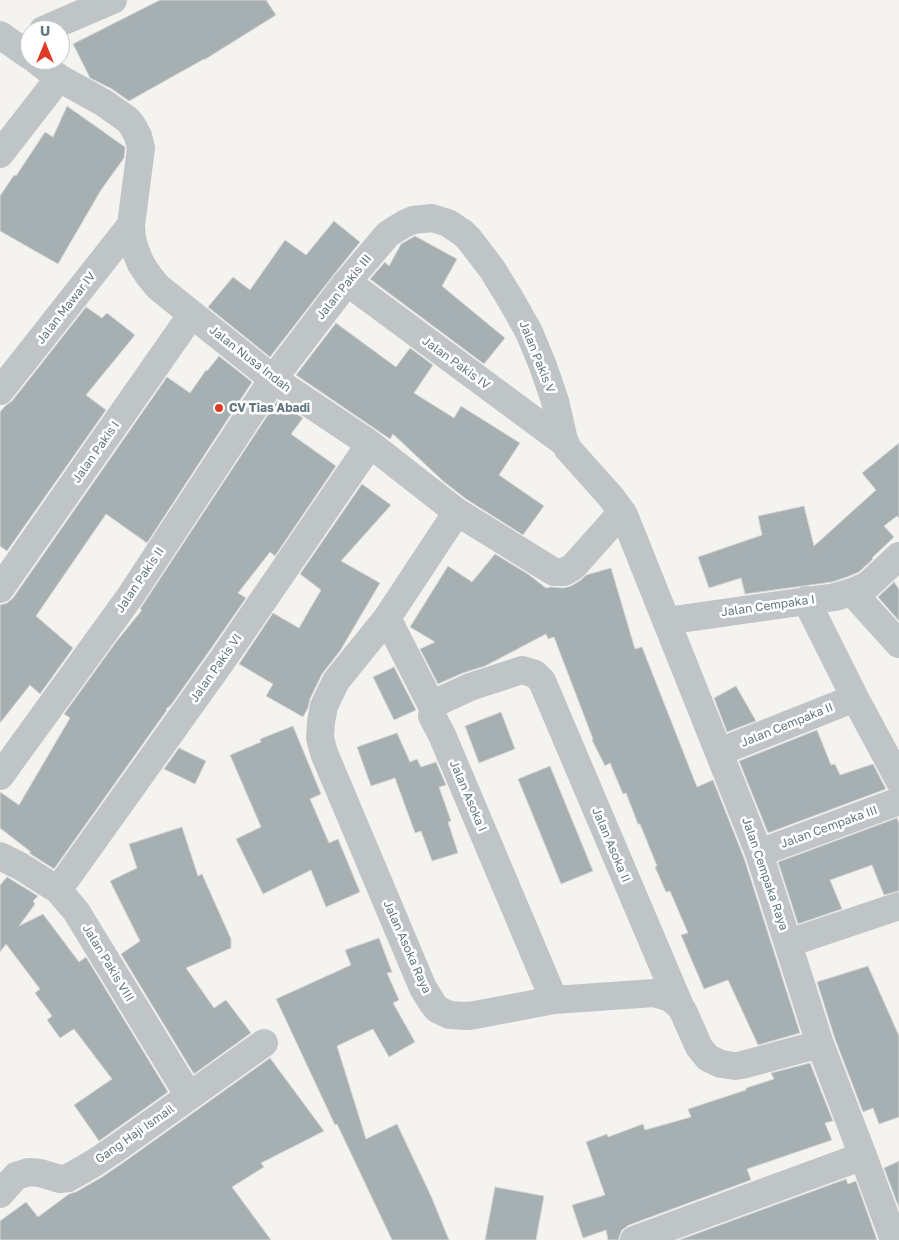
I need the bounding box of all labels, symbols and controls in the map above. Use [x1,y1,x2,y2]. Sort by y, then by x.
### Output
north arrow [20,20,70,70]
text: U [40,22,50,39]
street label: Jalan Pakis III [313,252,375,322]
street label: Jalan Mawar IV [33,269,99,347]
street label: Jalan Pakis V [516,319,558,395]
street label: Jalan Nusa Indah [206,323,294,395]
street label: Jalan Pakis IV [419,334,493,392]
place label: CV Tias Abadi [229,401,310,415]
marker: CV Tias Abadi [213,402,225,414]
street label: Jalan Pakis I [69,418,123,486]
street label: Jalan Pakis II [113,545,167,615]
street label: Jalan Cempaka I [720,592,816,620]
street label: Jalan Pakis VI [187,631,245,705]
street label: Jalan Cempaka II [739,700,835,750]
street label: Jalan Asoka I [446,758,490,834]
street label: Jalan Cempaka III [779,803,879,851]
street label: Jalan Asoka II [589,805,633,885]
street label: Jalan Cempaka Raya [739,816,791,932]
street label: Jalan Asoka Raya [380,898,434,996]
street label: Jalan Pakis VIII [79,922,137,1004]
street label: Gang Haji Ismail [93,1101,177,1167]

